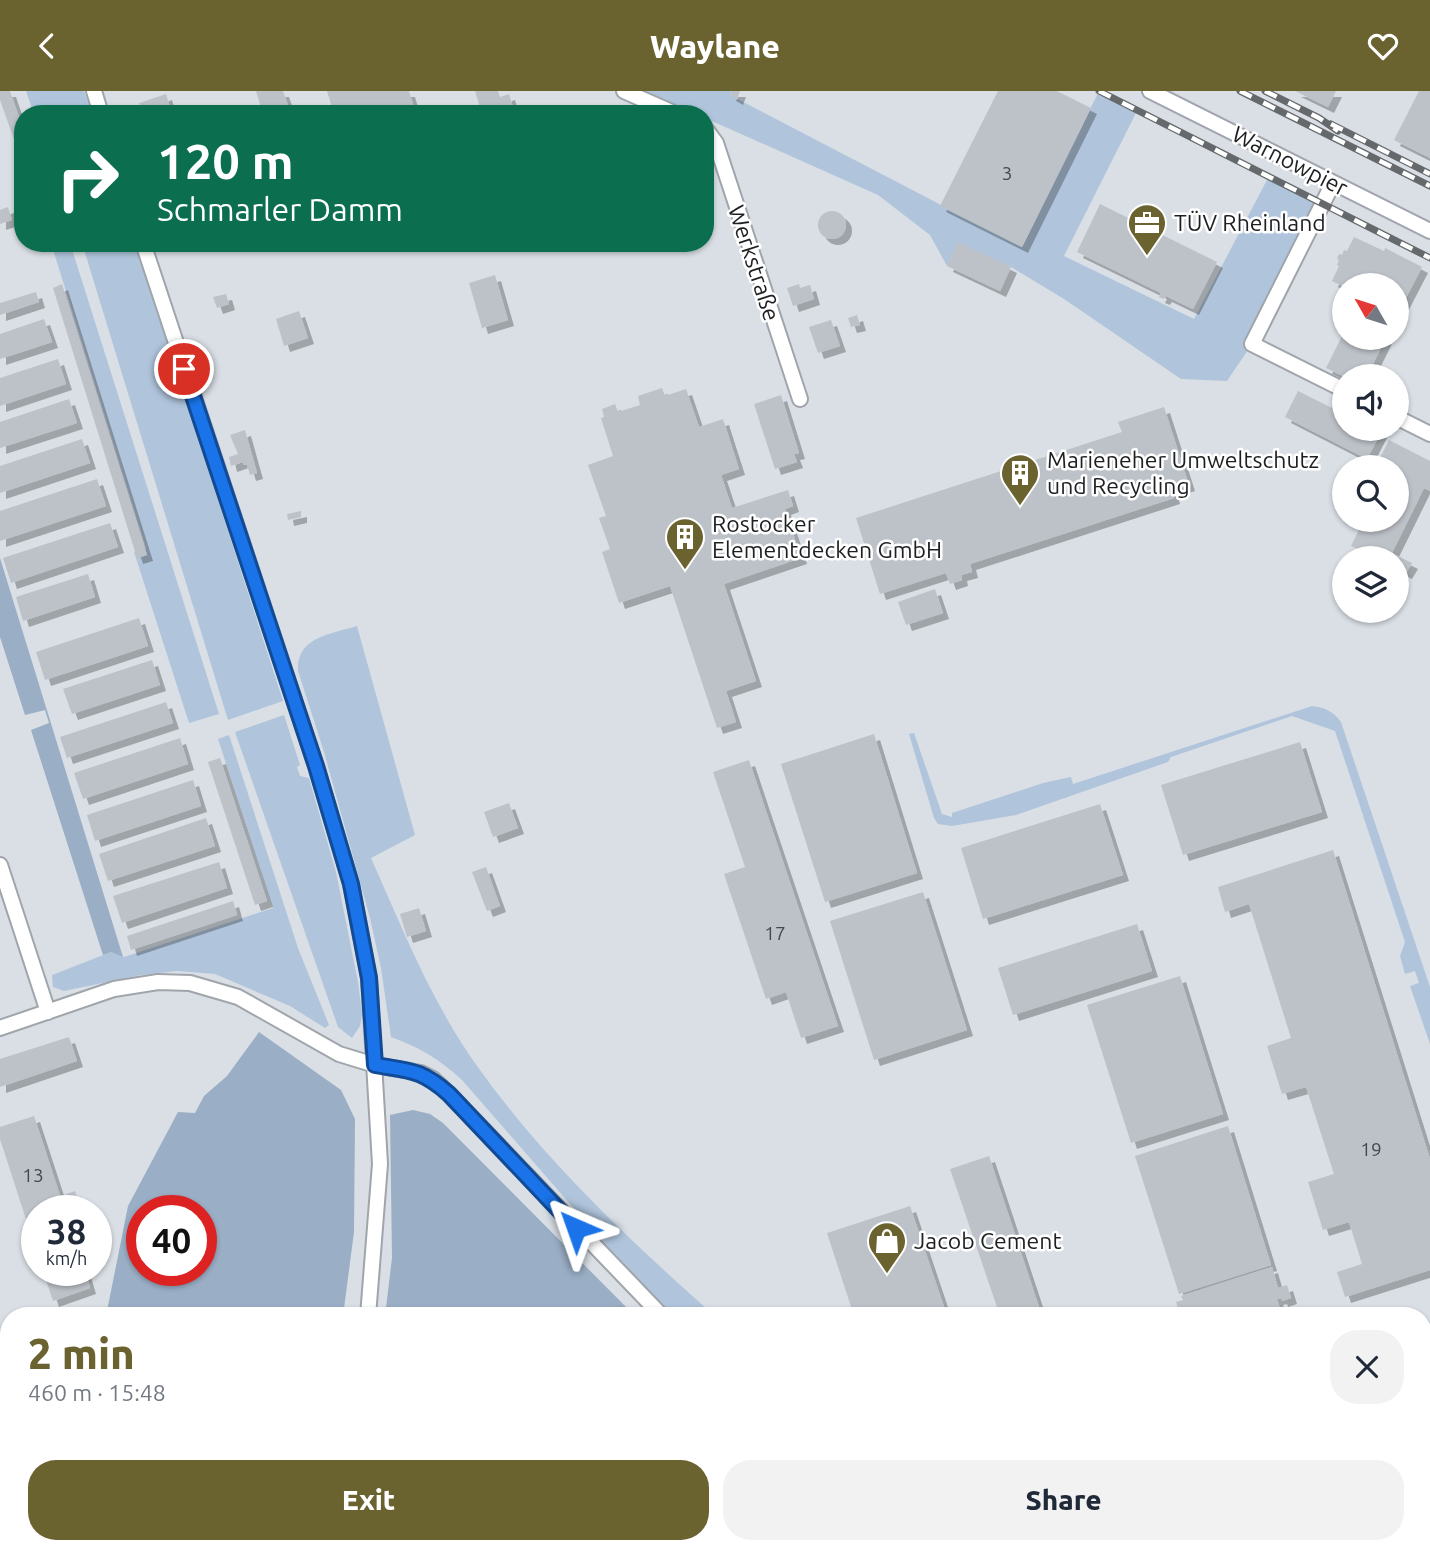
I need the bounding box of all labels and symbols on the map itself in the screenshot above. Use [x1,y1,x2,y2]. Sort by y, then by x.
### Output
street label: Warnowpier [1228,121,1352,200]
house number: 3 [1002,162,1012,184]
street label: Werkstraße [724,202,785,324]
office icon: TÜV Rheinland [1126,202,1168,257]
place label: TÜV Rheinland [1174,210,1326,235]
north arrow [1332,273,1409,350]
pin [154,339,214,399]
place label: Marieneher Umweltschutz und Recycling [1047,447,1319,498]
building icon: Marieneher Umweltschutz und Recycling [999,452,1041,507]
place label: Rostocker Elementdecken GmbH [712,511,942,562]
building icon: Rostocker Elementdecken GmbH [664,516,706,571]
house number: 17 [764,922,786,944]
house number: 19 [1360,1138,1382,1160]
house number: 13 [22,1164,44,1186]
position arrow [539,1191,613,1265]
speed limit sign: 40 [126,1195,217,1286]
shop icon: Jacob Cement [866,1220,908,1275]
place label: Jacob Cement [914,1228,1061,1253]

